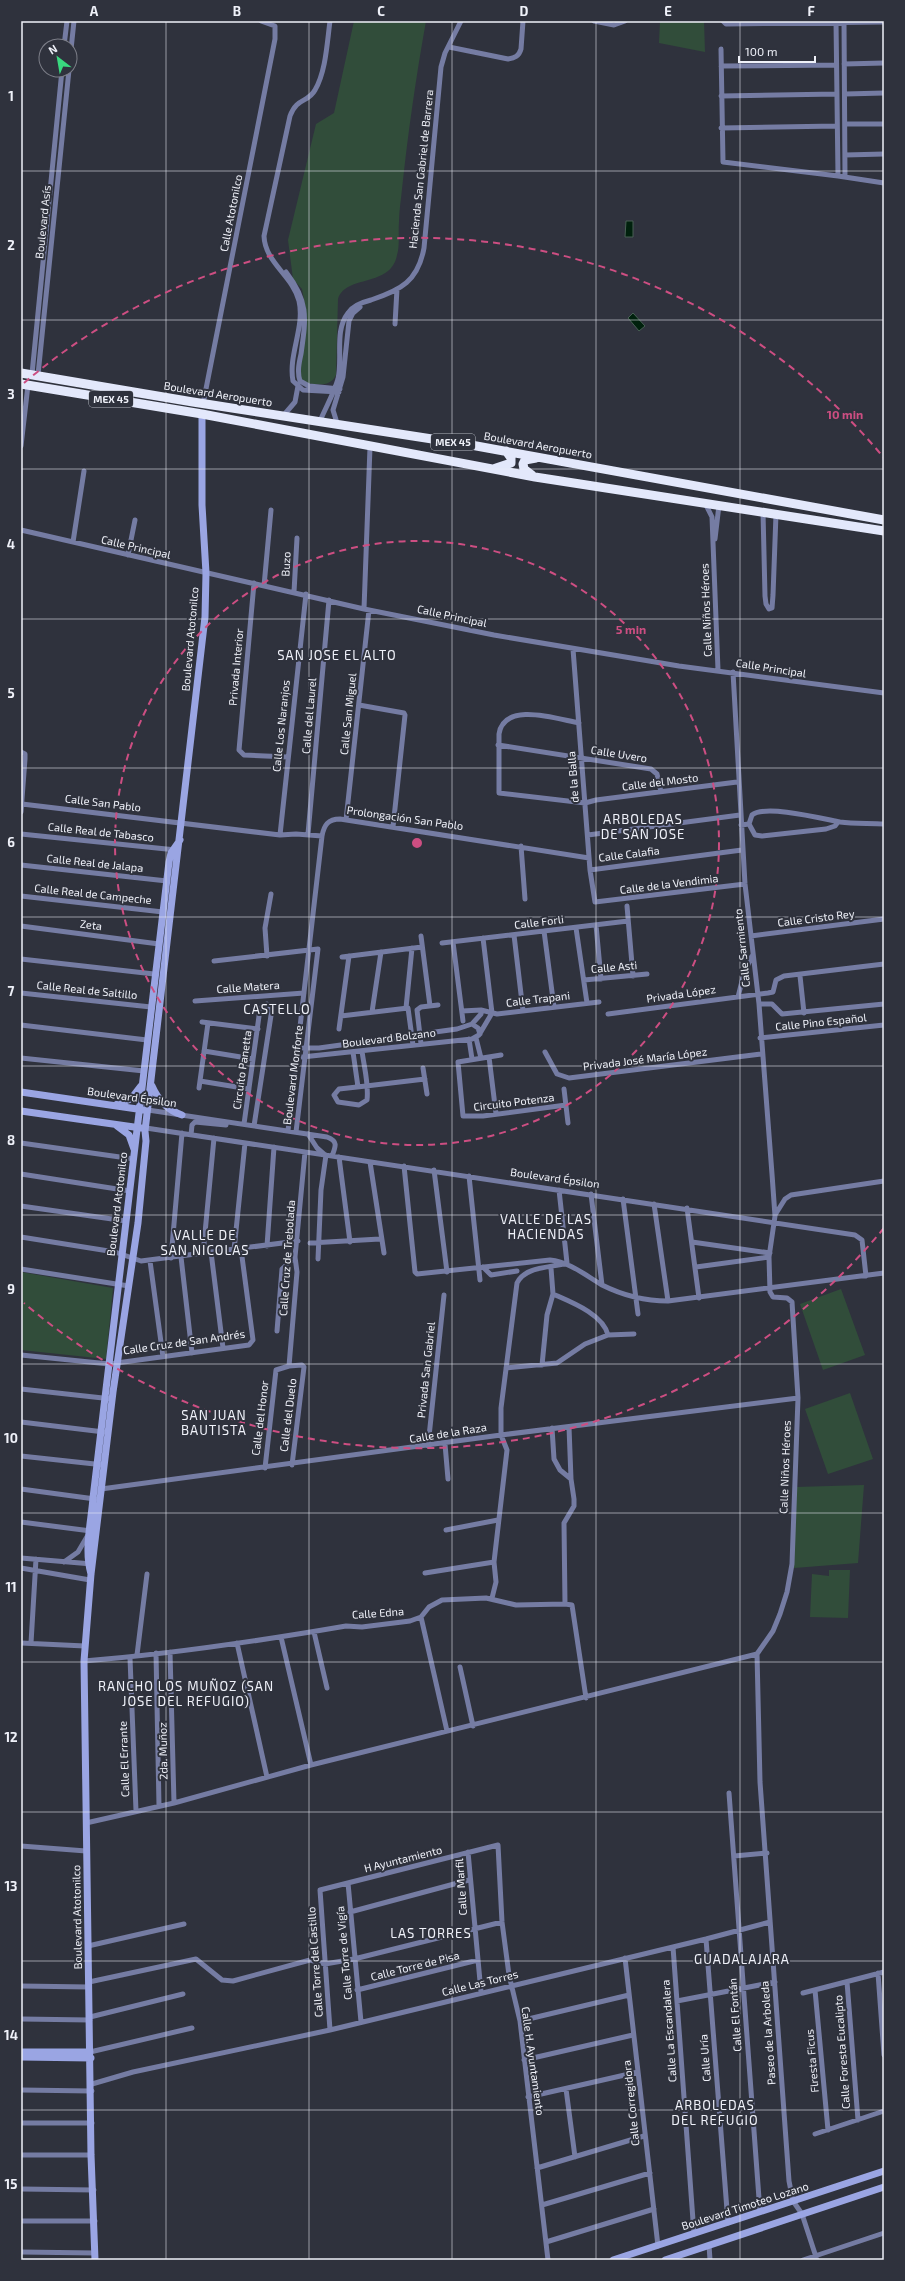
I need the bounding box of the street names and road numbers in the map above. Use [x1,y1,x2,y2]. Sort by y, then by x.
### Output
street label: Hacienda San Gabriel de Barrera [406,89,435,249]
street label: Calle Atotonilco [217,173,244,253]
street label: Boulevard Asís [32,184,53,259]
street label: Boulevard Aeropuerto [163,379,273,409]
road number: MEX 45 [89,391,133,407]
street label: Boulevard Aeropuerto [483,429,593,460]
road number: MEX 45 [431,434,475,450]
street label: Calle Principal [100,532,173,561]
street label: Buzo [278,551,293,577]
street label: Calle Niños Héroes [697,563,714,657]
street label: Boulevard Atotonilco [178,586,201,692]
street label: Calle Principal [416,602,489,629]
street label: Privada Interior [226,627,245,706]
street label: Calle Principal [735,656,808,680]
street label: Calle San Miguel [337,672,358,756]
street label: Calle del Laurel [299,677,318,755]
street label: Calle Los Naranjos [269,679,293,773]
street label: Calle Uvero [590,743,648,764]
street label: de la Balla [564,751,581,803]
street label: Calle del Mosto [621,770,699,793]
street label: Calle San Pablo [64,791,142,814]
street label: Prolongación San Pablo [346,803,464,832]
street label: Calle Real de Tabasco [47,819,155,844]
street label: Calle Calafia [598,843,660,864]
street label: Calle Real de Jalapa [46,851,144,874]
street label: Calle de la Vendimia [619,871,719,896]
street label: Calle Real de Campeche [34,881,152,906]
street label: Calle Cristo Rey [777,906,855,929]
street label: Calle Sarmiento [731,908,752,988]
street label: Calle Forli [514,912,564,931]
street label: Zeta [79,917,103,932]
street label: Calle Asti [590,958,638,975]
street label: Calle Real de Saltillo [36,978,138,1001]
street label: Calle Matera [216,978,280,995]
street label: Privada López [645,982,717,1005]
street label: Calle Trapani [505,988,571,1009]
street label: Calle Pino Español [775,1010,868,1033]
street label: Boulevard Monforte [280,1024,305,1126]
street label: Boulevard Bolzano [342,1025,436,1050]
street label: Circuito Panetta [230,1030,253,1110]
street label: Privada José María López [582,1044,708,1073]
street label: Boulevard Épsilon [87,1084,178,1109]
street label: Circuito Potenza [473,1090,555,1113]
street label: Boulevard Atotonilco [104,1151,129,1257]
street label: Boulevard Épsilon [510,1165,601,1190]
street label: Calle Cruz de Trebolada [276,1199,297,1316]
street label: Privada San Gabriel [414,1320,437,1419]
street label: Calle Cruz de San Andrés [122,1326,246,1356]
street label: Calle del Duelo [277,1377,298,1452]
street label: Calle del Honor [248,1379,271,1456]
street label: Calle de la Raza [408,1420,488,1445]
street label: Calle Niños Héroes [776,1420,793,1514]
street label: Calle Edna [352,1604,404,1621]
street label: Calle El Errante [116,1721,131,1797]
street label: 2da. Muñoz [155,1722,170,1780]
street label: H Ayuntamiento [363,1843,443,1874]
street label: Calle Marfil [452,1857,469,1916]
street label: Boulevard Atotonilco [69,1865,84,1969]
street label: Calle Torre del Castillo [304,1906,325,2018]
street label: Calle Torre de Vigía [333,1906,354,2001]
street label: Calle Torre de Pisa [369,1948,461,1983]
street label: Calle Las Torres [440,1967,520,1998]
street label: Calle El Fontán [725,1978,744,2052]
street label: Calle La Escandalera [658,1979,679,2083]
street label: Paseo de la Arboleda [757,1981,778,2085]
street label: Calle Foresta Eucalipto [831,1995,852,2110]
street label: Calle H. Ayuntamiento [519,2006,548,2116]
street label: Flresta Ficus [802,2028,821,2093]
street label: Calle Uría [696,2034,713,2082]
street label: Calle Corregidora [620,2060,641,2147]
street label: Boulevard Timoteo Lozano [680,2179,810,2232]

